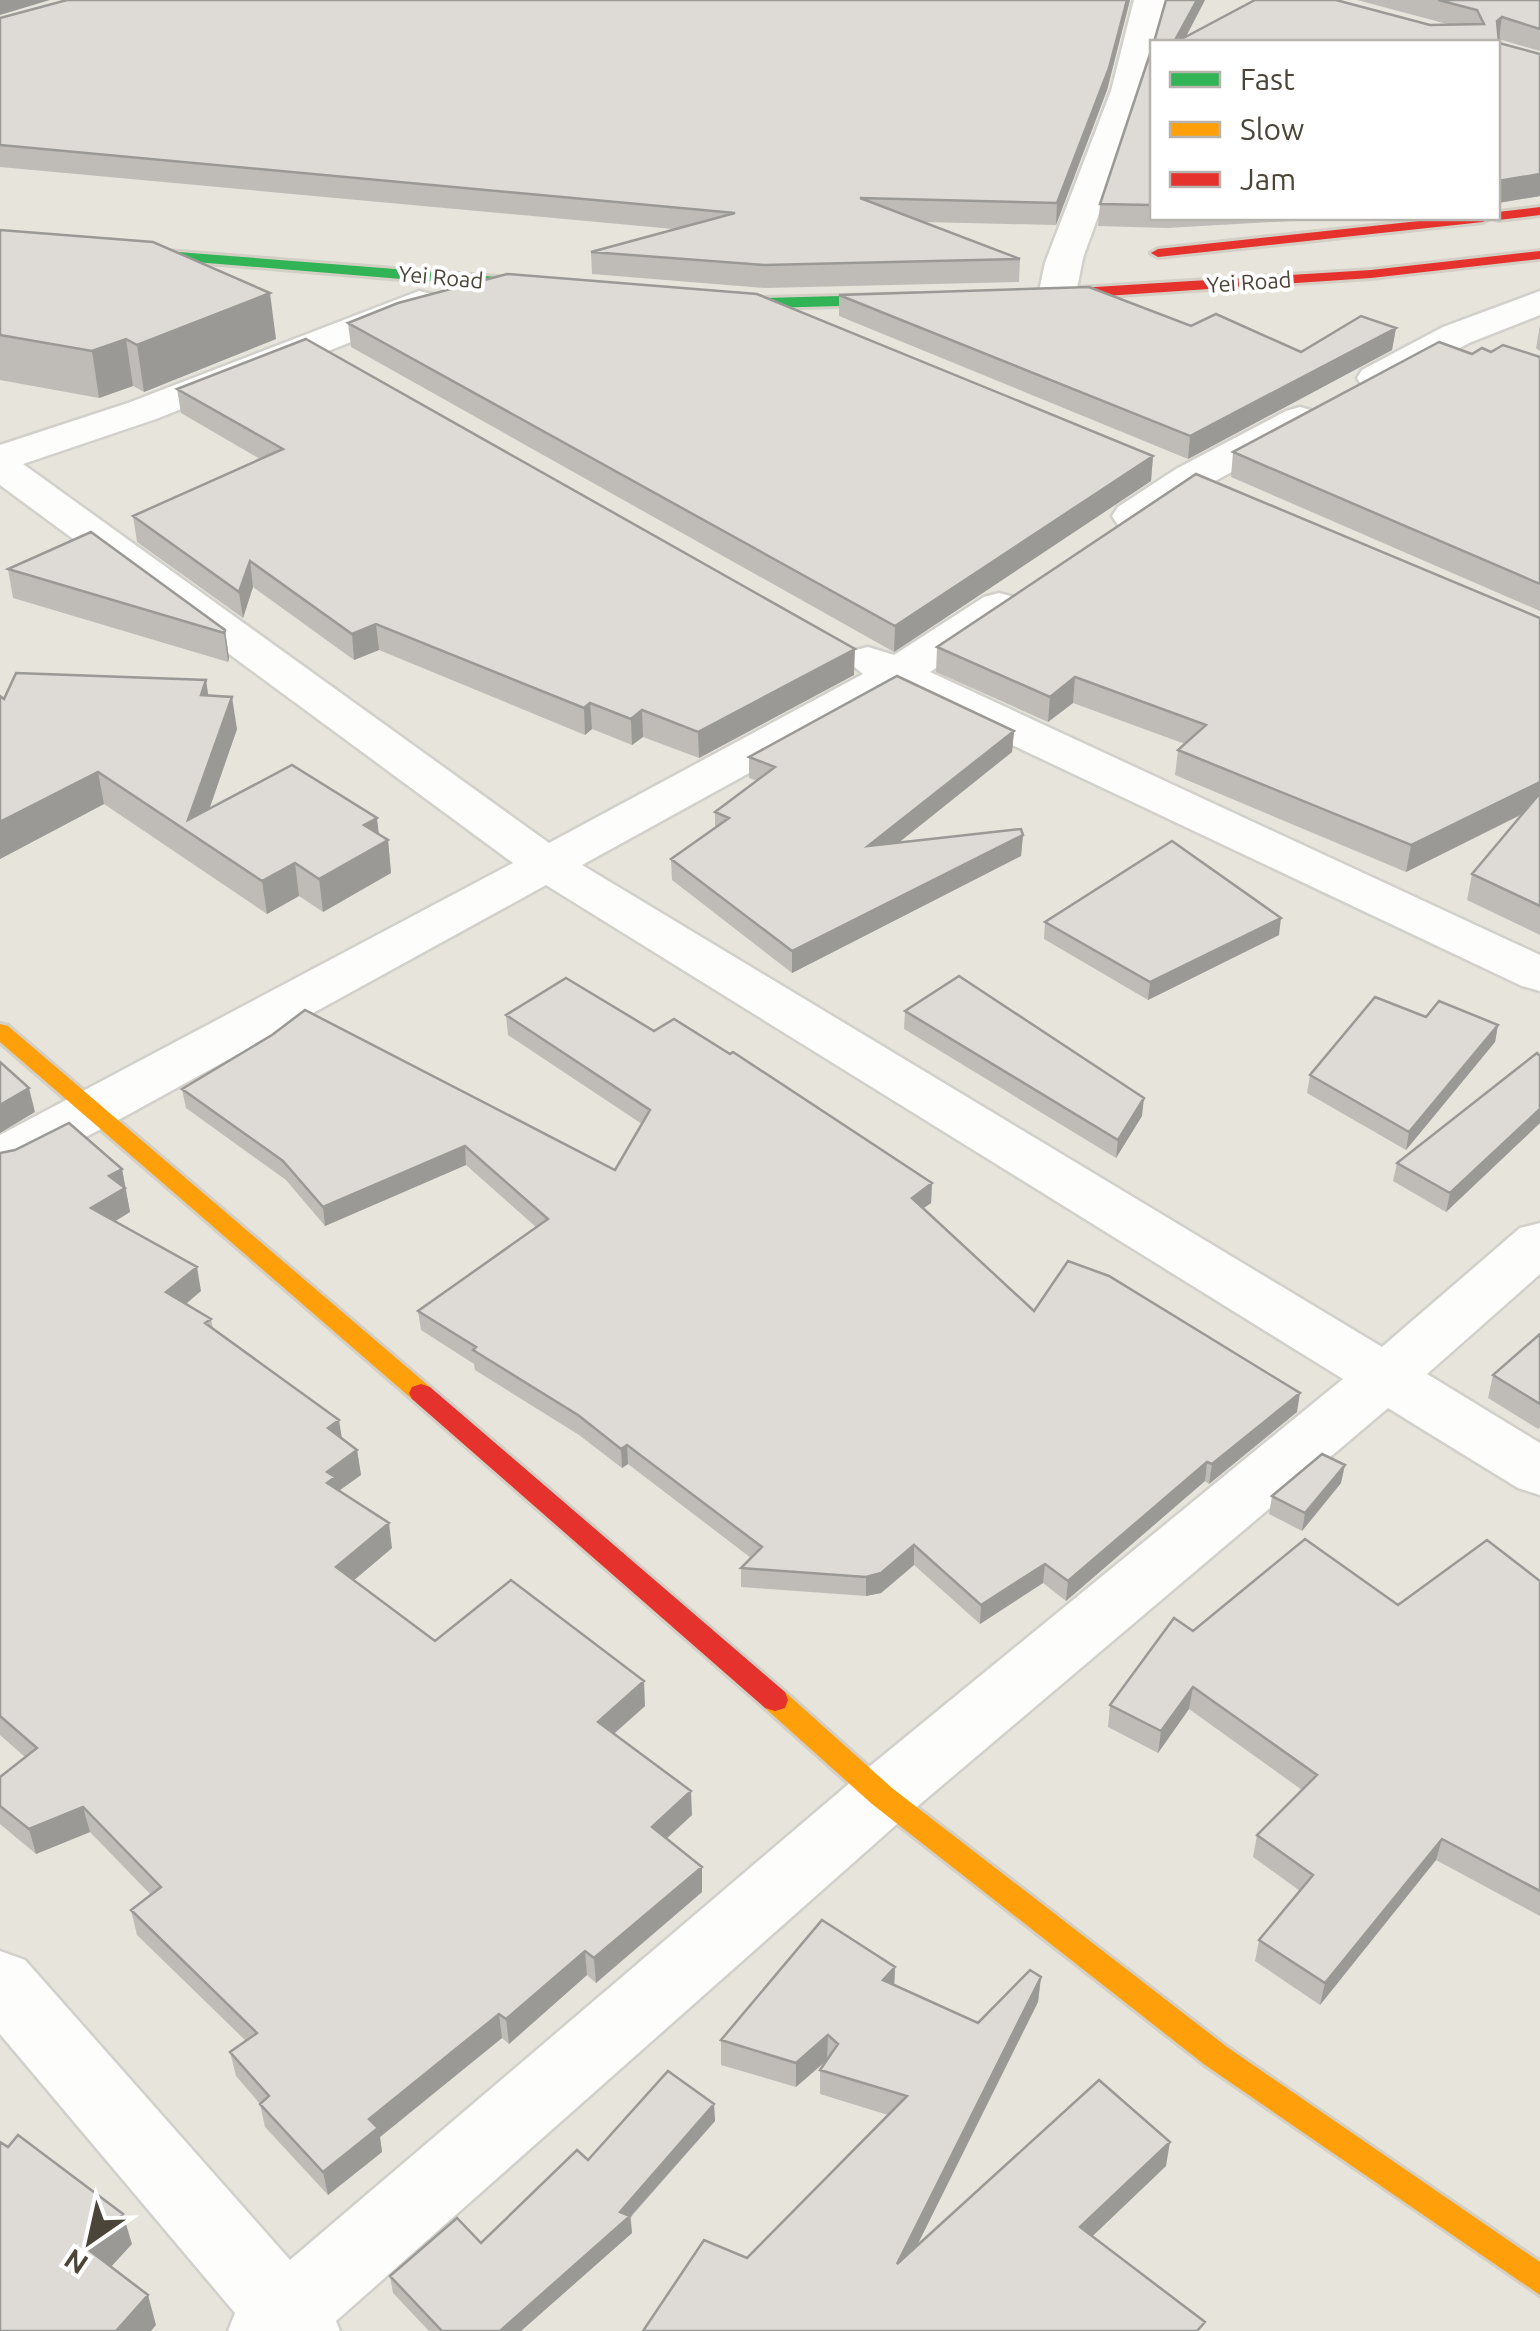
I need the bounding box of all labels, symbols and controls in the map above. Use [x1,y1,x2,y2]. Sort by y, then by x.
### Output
legend [1150,40,1500,220]
text: Fast [1240,62,1295,96]
text: Slow [1240,112,1304,146]
text: Jam [1240,162,1296,196]
street label: Yei Road [398,260,484,293]
street label: Yei Road [1206,266,1292,297]
north arrow [40,2191,140,2291]
text: N [58,2243,93,2281]

